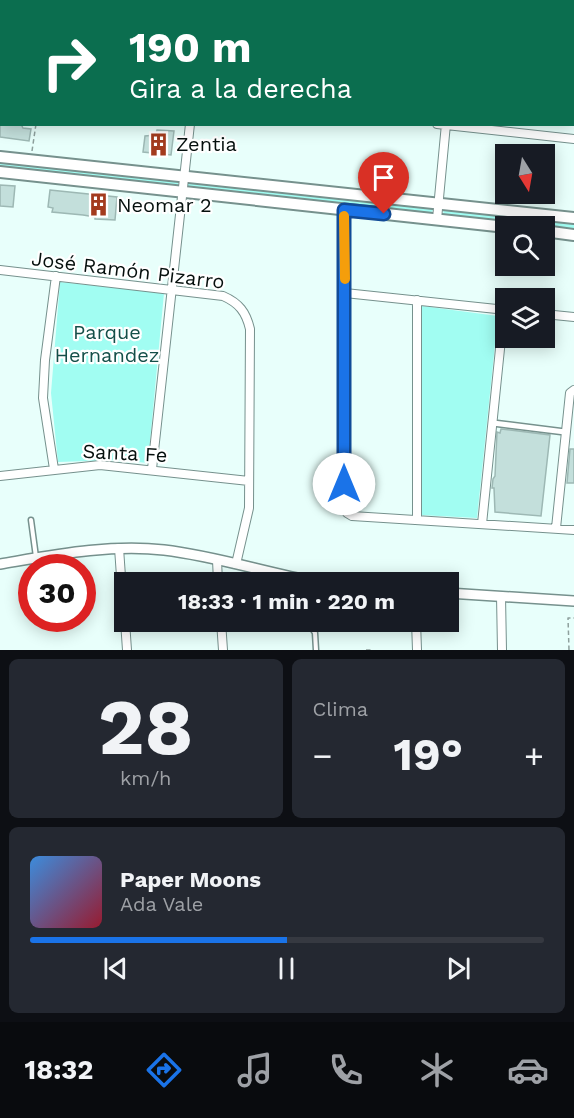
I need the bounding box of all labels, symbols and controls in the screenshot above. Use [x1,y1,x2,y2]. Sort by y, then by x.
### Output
text: 190 m [129,23,252,72]
icon: right [30,24,108,102]
text: Gira a la derecha [129,73,352,105]
building icon: Zentia [145,131,171,157]
place label: Zentia [176,132,237,156]
north arrow [495,144,555,204]
map controls [495,144,555,348]
pin [358,152,409,214]
icon: arrive [367,161,400,194]
building icon: Neomar 2 [86,192,112,218]
place label: Neomar 2 [117,193,212,217]
button: search [495,216,555,276]
street label: José Ramón Pizarro [30,246,226,294]
button: layers [495,288,555,348]
park label: Parque Hernandez [54,320,160,367]
street label: Santa Fe [82,439,168,467]
position arrow [312,452,376,516]
speed limit sign: 30 [18,554,96,632]
text: 18:33 · 1 min · 220 m [178,589,395,614]
text: 28 [98,681,193,773]
text: Clima [313,697,368,721]
text: 19° [394,728,463,781]
text: − [313,736,332,775]
text: + [524,736,544,775]
text: km/h [120,766,172,790]
text: Paper Moons [120,867,261,892]
text: Ada Vale [120,892,203,916]
icon: previous [99,952,132,985]
icon: pause [270,952,303,985]
icon: next [442,952,475,985]
icon: directions [143,1049,185,1091]
icon: music [234,1049,276,1091]
icon: phone [325,1049,367,1091]
icon: climate [416,1049,458,1091]
icon: car [507,1049,549,1091]
text: 18:32 [25,1054,93,1086]

